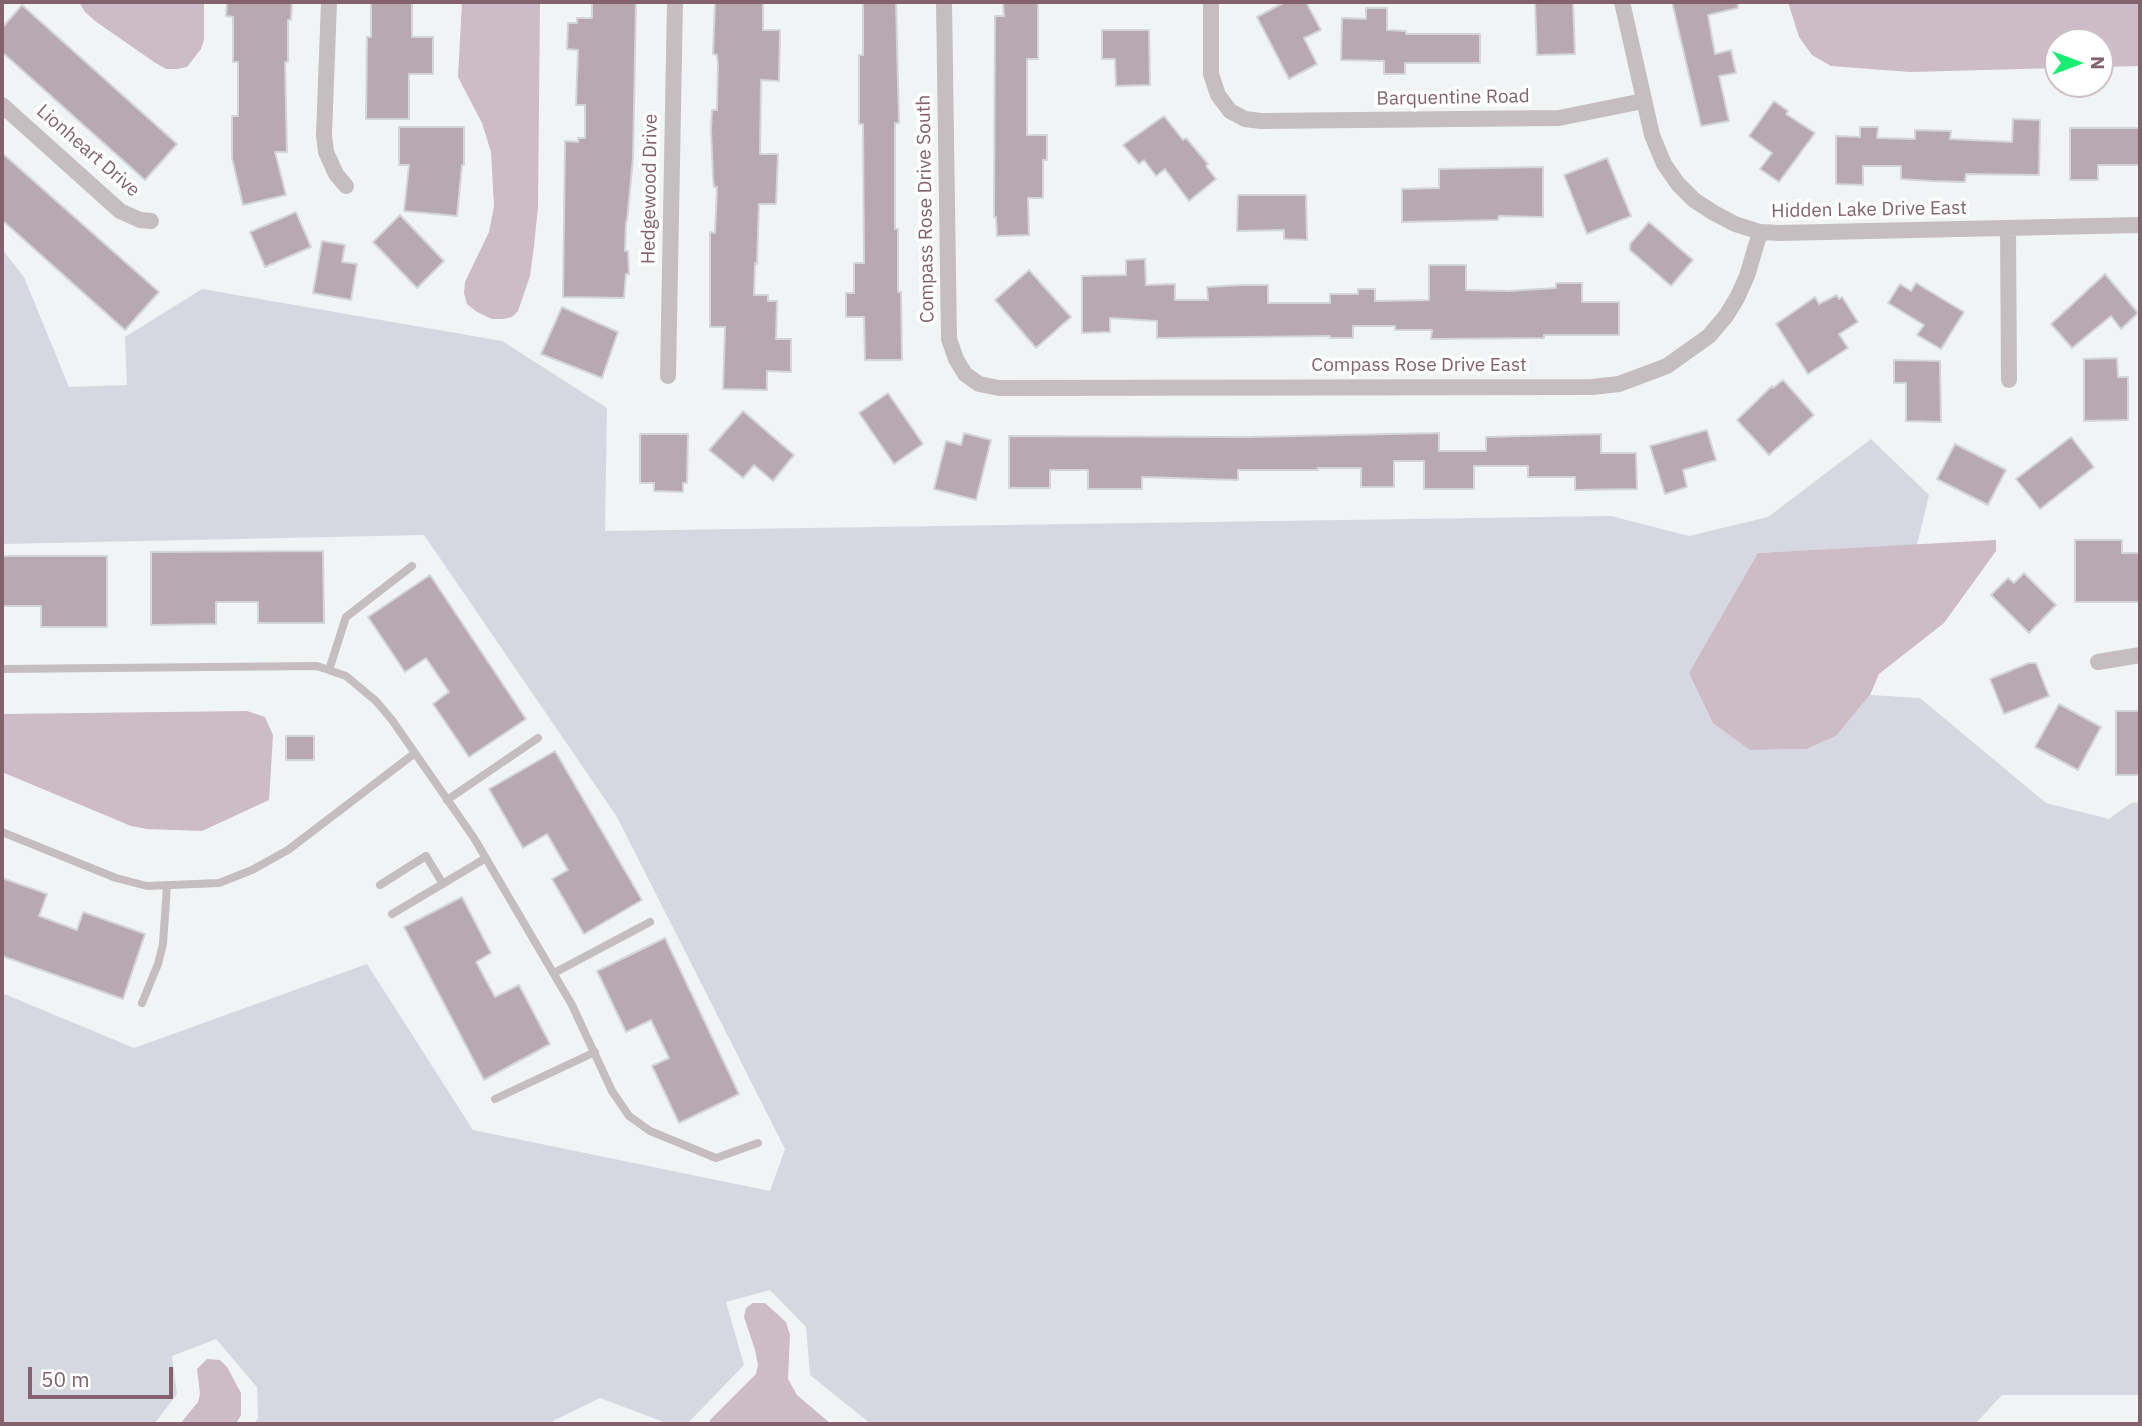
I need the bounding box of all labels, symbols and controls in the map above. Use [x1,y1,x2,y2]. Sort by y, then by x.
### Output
north arrow [2044,28,2114,98]
text: N [2086,56,2110,70]
street label: Barquentine Road [1376,85,1530,111]
street label: Compass Rose Drive South [913,95,939,323]
street label: Lionheart Drive [32,100,144,202]
street label: Hedgewood Drive [637,114,663,264]
street label: Hidden Lake Drive East [1771,197,1967,223]
street label: Compass Rose Drive East [1311,355,1527,377]
scale bar [32,1352,177,1396]
text: 50 m [41,1365,90,1393]

